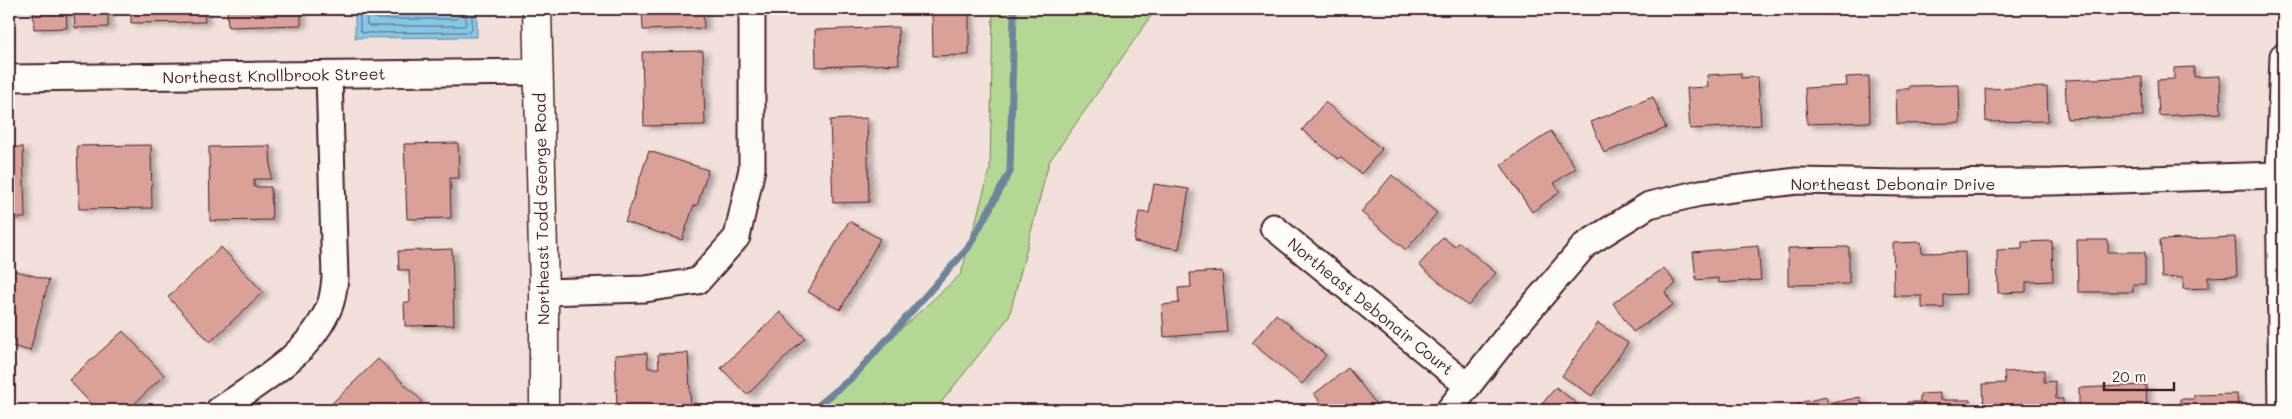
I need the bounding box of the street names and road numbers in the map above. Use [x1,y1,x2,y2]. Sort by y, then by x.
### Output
street label: Northeast Knollbrook Street [162,63,386,87]
street label: Northeast Todd George Road [528,93,554,325]
street label: Northeast Debonair Drive [1791,173,1995,194]
street label: Northeast Debonair Court [1284,233,1458,379]

